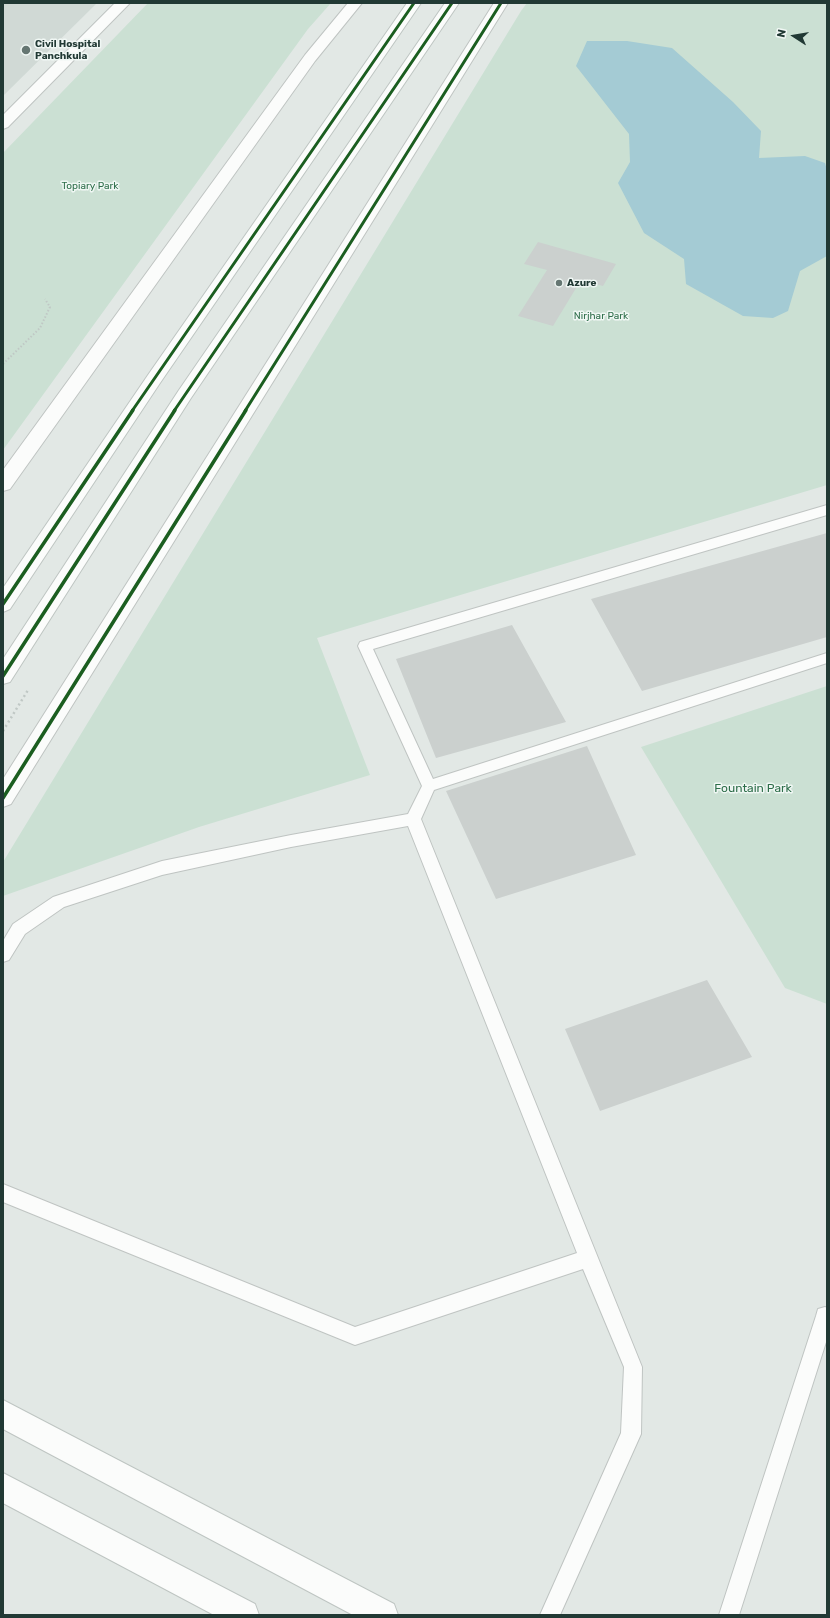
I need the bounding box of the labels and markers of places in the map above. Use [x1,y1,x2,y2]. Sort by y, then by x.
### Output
place label: Civil Hospital Panchkula [35,38,100,62]
marker: Civil Hospital Panchkula [20,44,32,56]
place label: Azure [567,277,597,289]
marker: Azure [554,278,564,288]

